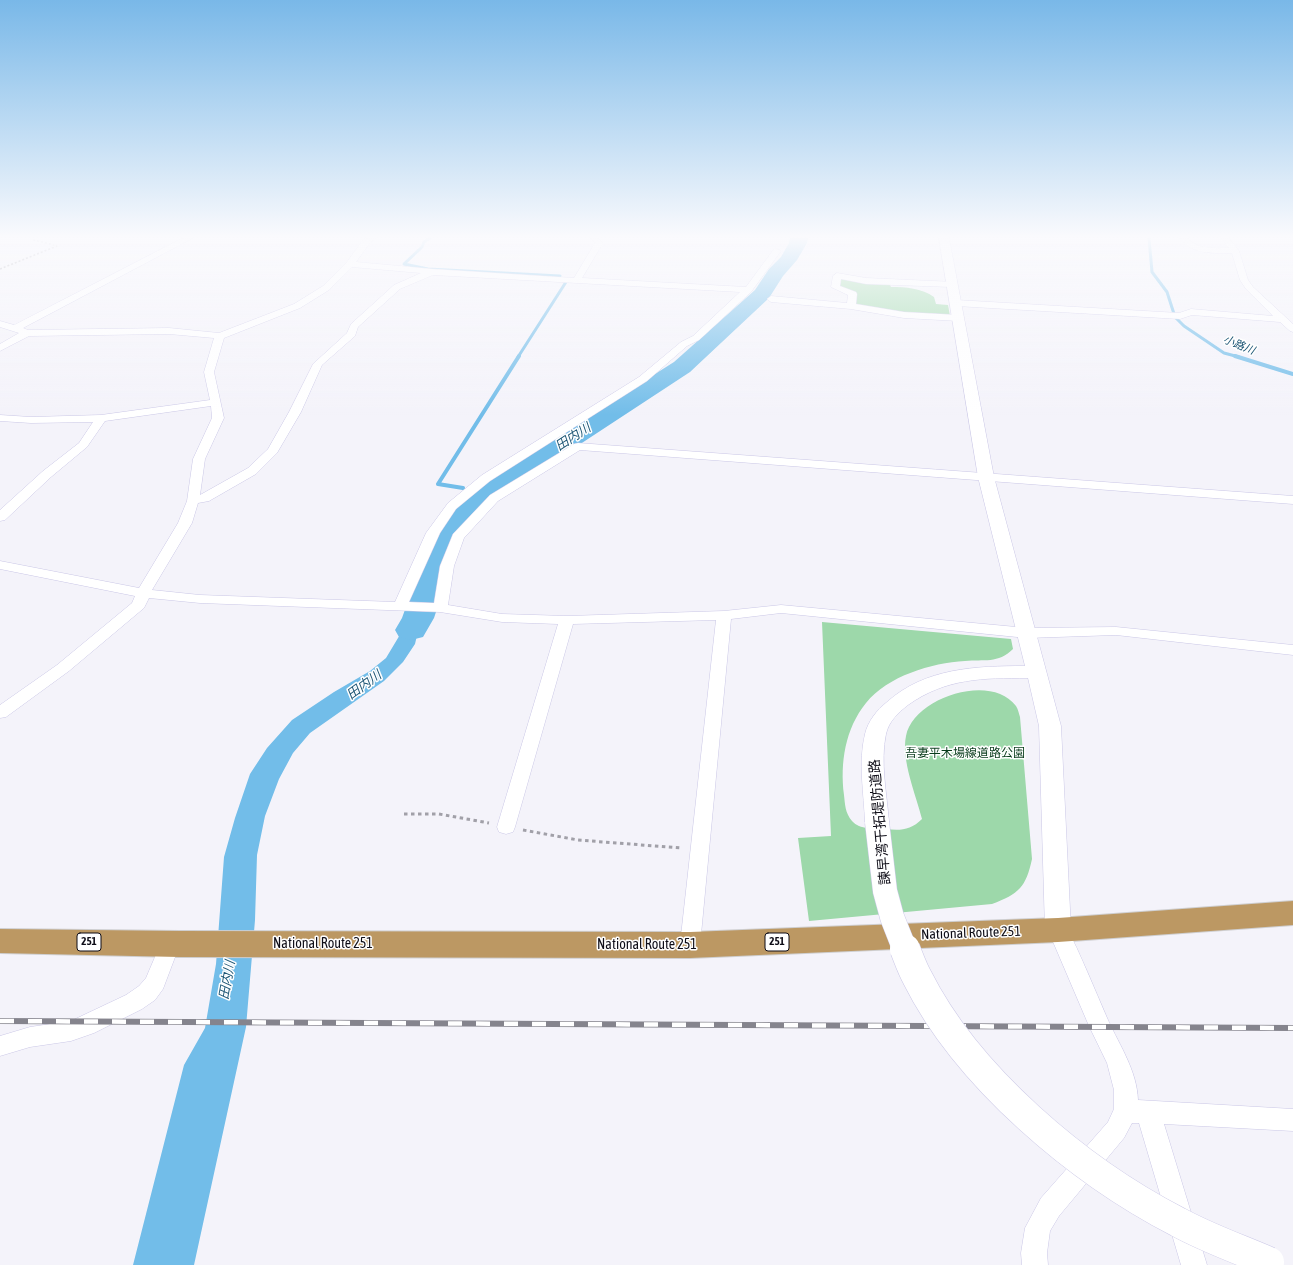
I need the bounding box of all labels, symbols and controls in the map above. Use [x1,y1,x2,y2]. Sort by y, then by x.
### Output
water label: 小路川 [1221,333,1257,357]
water label: 田内川 [552,420,594,454]
water label: 田内川 [344,667,384,703]
park label: 吾妻平木場線道路公園 [905,746,1025,760]
street label: 諫早湾干拓堤防道路 [866,759,894,885]
street label: National Route 251 [921,923,1021,943]
road number: 251 [77,933,101,951]
road number: 251 [765,933,789,951]
street label: National Route 251 [273,936,373,952]
street label: National Route 251 [597,937,697,953]
water label: 田内川 [216,959,238,1001]

